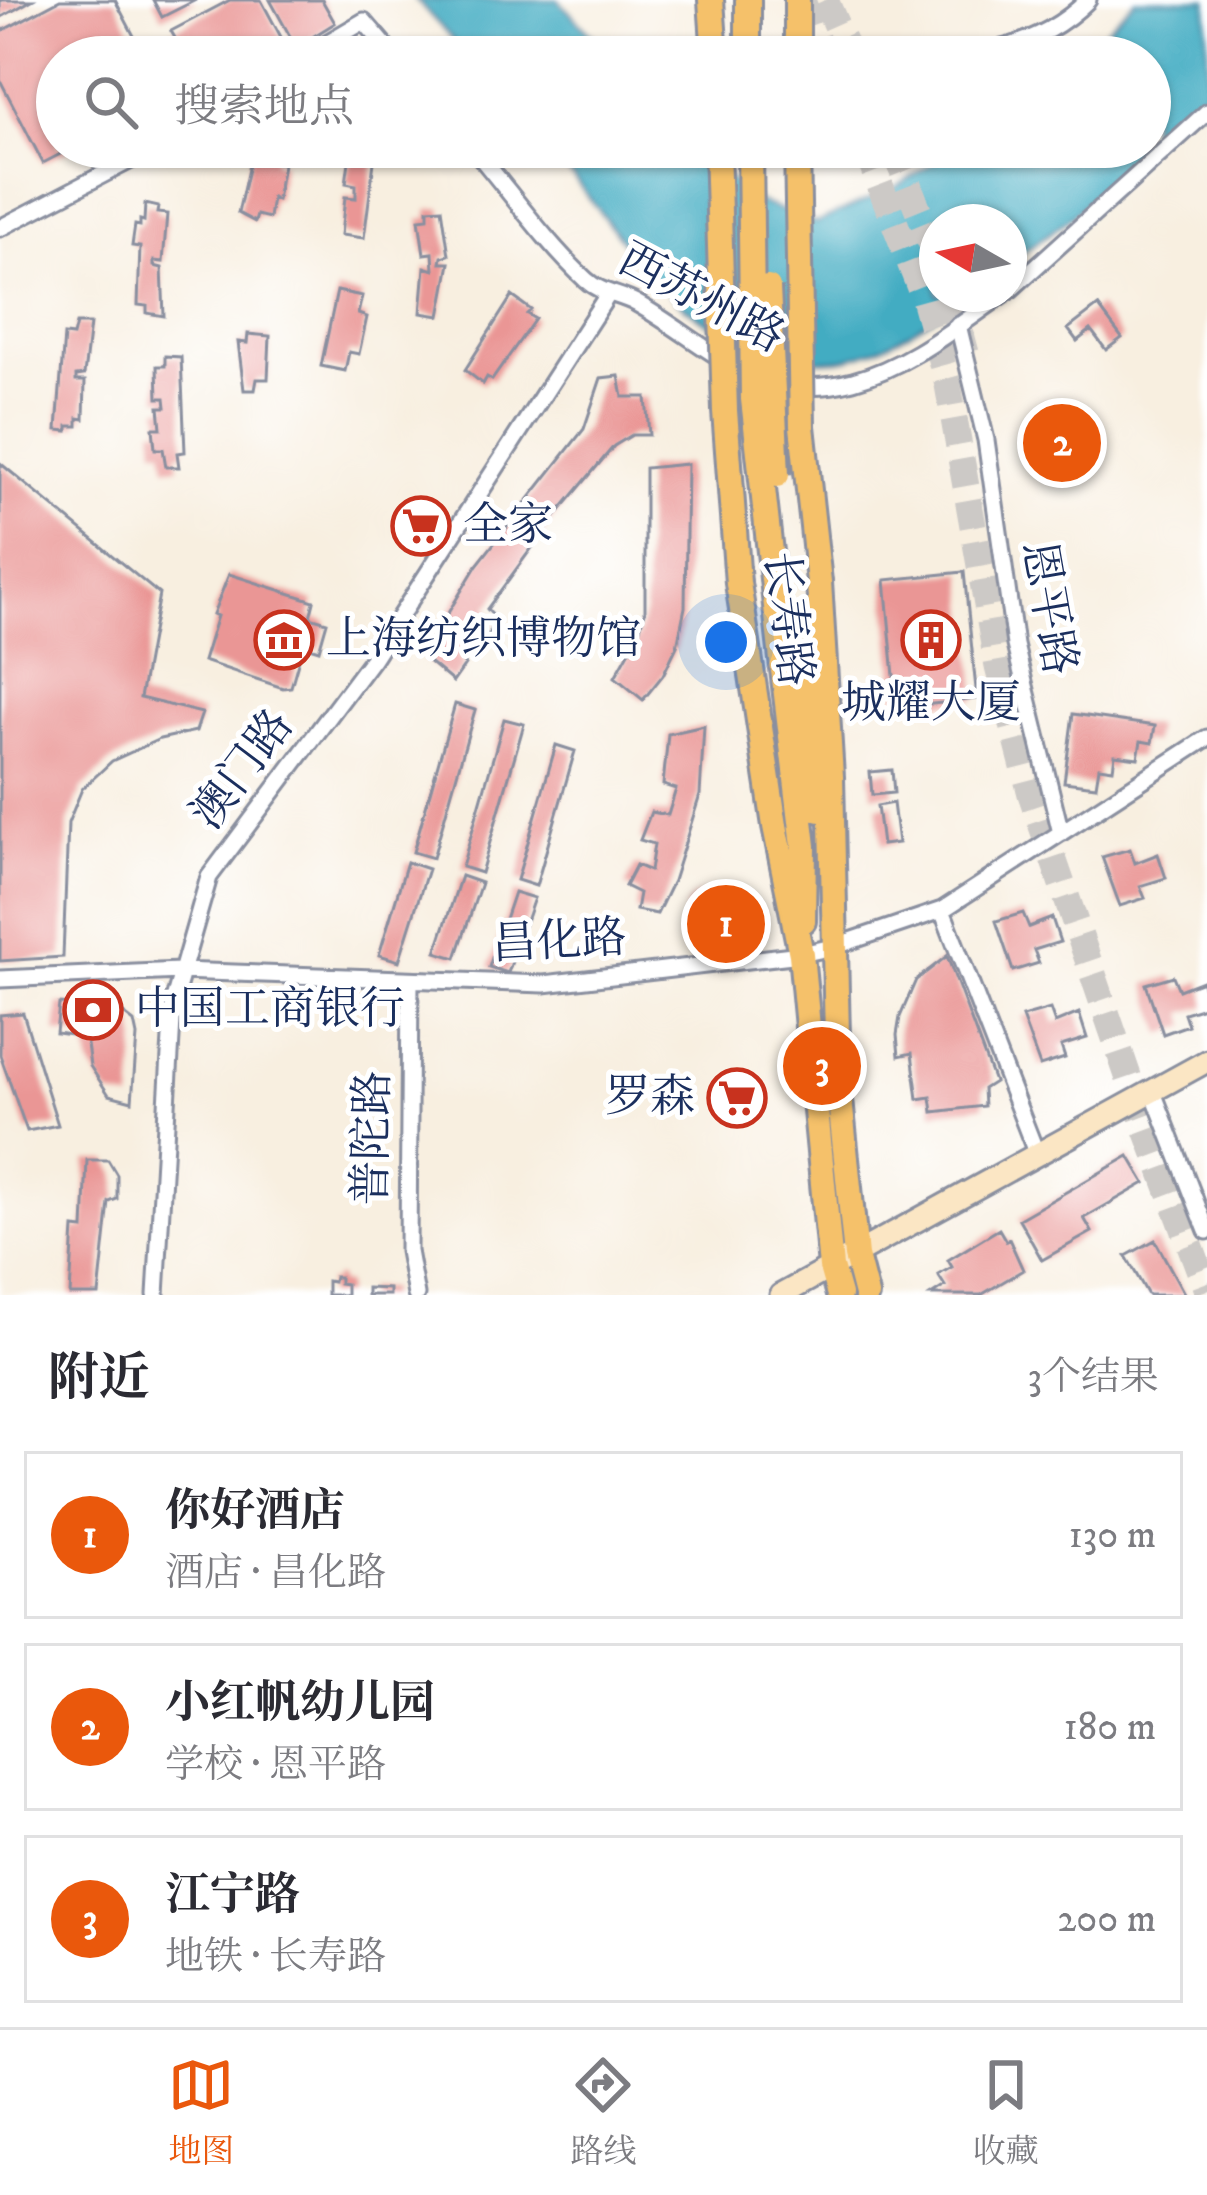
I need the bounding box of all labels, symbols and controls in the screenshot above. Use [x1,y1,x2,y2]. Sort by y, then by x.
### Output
search box [36,36,1171,168]
icon: search [78,69,144,135]
text: 搜索地点 [174,80,354,136]
north arrow [919,204,1027,312]
street label: 西苏州路 [608,232,794,366]
pin: 2 [1023,398,1101,488]
supermarket icon: 全家 [390,495,452,557]
place label: 全家 [463,498,553,554]
street label: 恩平路 [1009,537,1087,679]
street label: 长寿路 [751,549,823,689]
museum icon: 上海纺织博物馆 [253,609,315,671]
building icon: 城耀大厦 [900,609,962,671]
place label: 上海纺织博物馆 [326,612,641,668]
your location [696,612,756,672]
place label: 城耀大厦 [841,676,1021,732]
street label: 澳门路 [180,699,306,841]
pin: 1 [687,879,765,969]
street label: 昌化路 [490,911,628,973]
bank icon: 中国工商银行 [62,979,124,1041]
place label: 中国工商银行 [135,982,405,1038]
pin: 3 [783,1021,861,1111]
supermarket icon: 罗森 [706,1067,768,1129]
street label: 普陀路 [344,1070,402,1206]
place label: 罗森 [605,1070,695,1126]
text: 附近 [48,1347,150,1411]
text: 3个结果 [1027,1353,1159,1402]
text: 你好酒店 [165,1484,345,1540]
text: 1 [83,1511,97,1560]
text: 130 m [1068,1511,1156,1560]
text: 酒店 · 昌化路 [165,1549,386,1598]
text: 小红帆幼儿园 [165,1676,435,1732]
text: 2 [80,1703,100,1752]
text: 180 m [1064,1703,1156,1752]
text: 学校 · 恩平路 [165,1741,386,1790]
text: 江宁路 [165,1868,300,1924]
text: 3 [83,1895,97,1944]
text: 200 m [1057,1895,1156,1944]
text: 地铁 · 长寿路 [165,1933,386,1982]
tab: 地图 [168,2052,234,2173]
tab: 路线 [570,2052,636,2173]
tab: 收藏 [973,2052,1039,2173]

